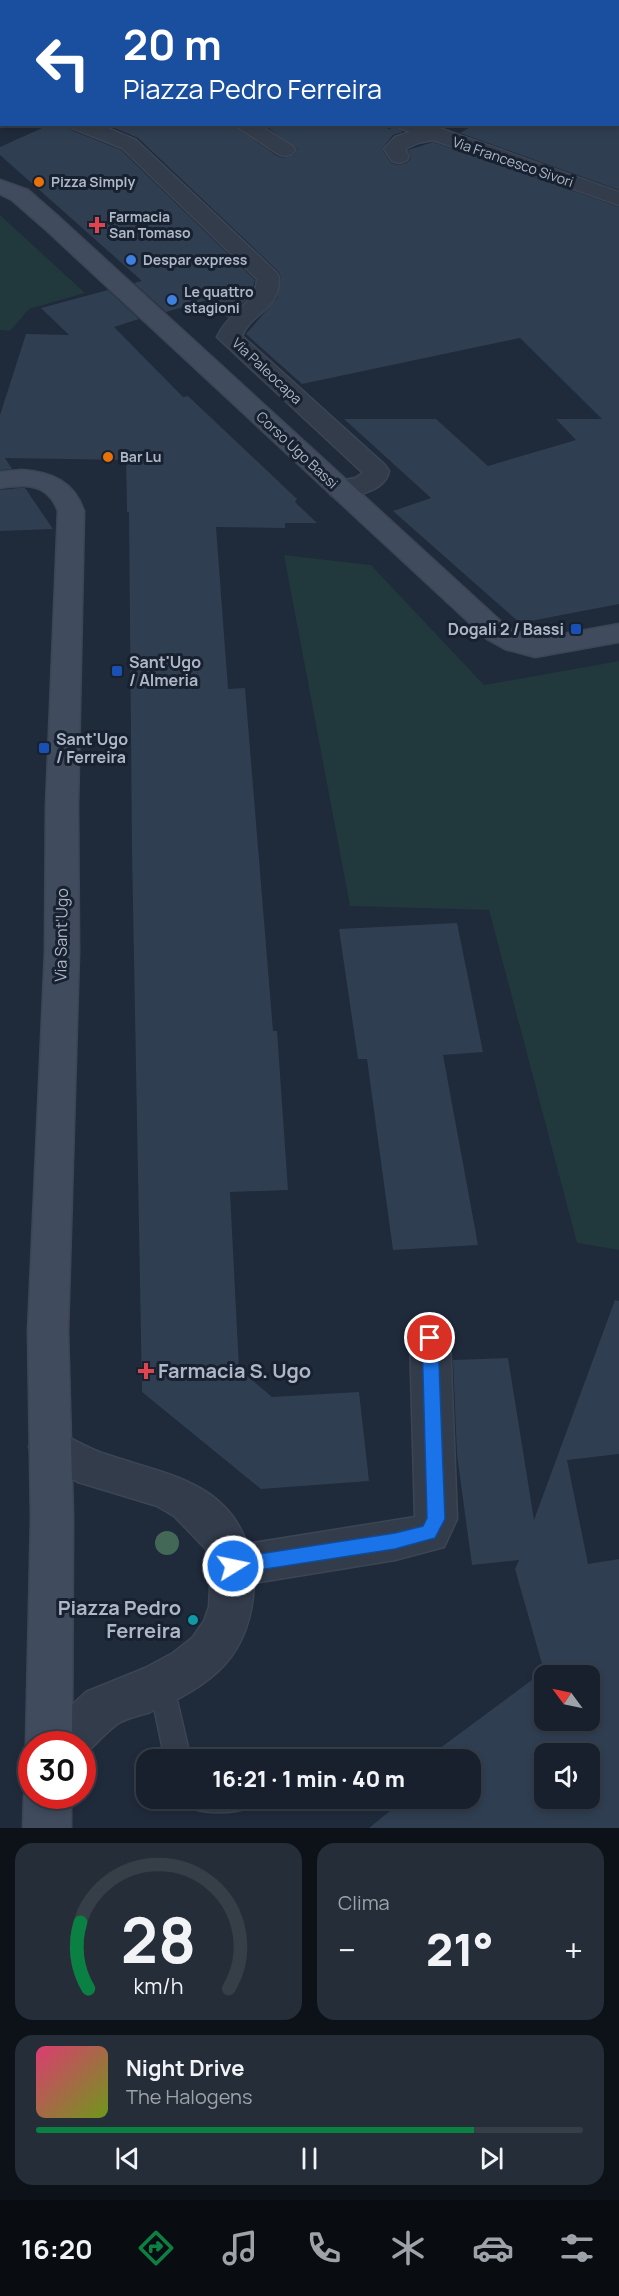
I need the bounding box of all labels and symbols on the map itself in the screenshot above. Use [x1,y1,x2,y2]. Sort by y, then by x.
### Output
street label: Via Francesco Sivori [450,132,576,191]
place label: Pizza Simply [51,172,136,191]
marker: Pizza Simply [32,175,46,189]
place label: Farmacia San Tomaso [109,207,191,242]
marker: Farmacia San Tomaso [90,218,104,232]
place label: Despar express [143,250,248,269]
marker: Despar express [124,253,138,267]
place label: Le quattro stagioni [184,282,254,317]
marker: Le quattro stagioni [165,293,179,307]
street label: Via Paleocapa [228,333,306,408]
street label: Corso Ugo Bassi [252,407,342,492]
place label: Bar Lu [120,447,162,466]
marker: Bar Lu [101,450,115,464]
place label: Dogali 2 / Bassi [448,618,564,640]
marker: Dogali 2 / Bassi [569,622,583,636]
place label: Sant'Ugo / Almeria [129,651,201,691]
marker: Sant'Ugo / Almeria [110,664,124,678]
place label: Sant'Ugo / Ferreira [56,728,128,768]
marker: Sant'Ugo / Ferreira [37,741,51,755]
street label: Via Sant'Ugo [49,888,73,982]
pin [404,1312,455,1363]
place label: Farmacia S. Ugo [158,1357,311,1384]
marker: Farmacia S. Ugo [139,1364,153,1378]
position arrow [201,1534,265,1598]
place label: Piazza Pedro Ferreira [58,1594,181,1644]
marker: Piazza Pedro Ferreira [186,1613,200,1627]
north arrow [534,1665,600,1731]
speed limit sign: 30 [18,1731,96,1809]

